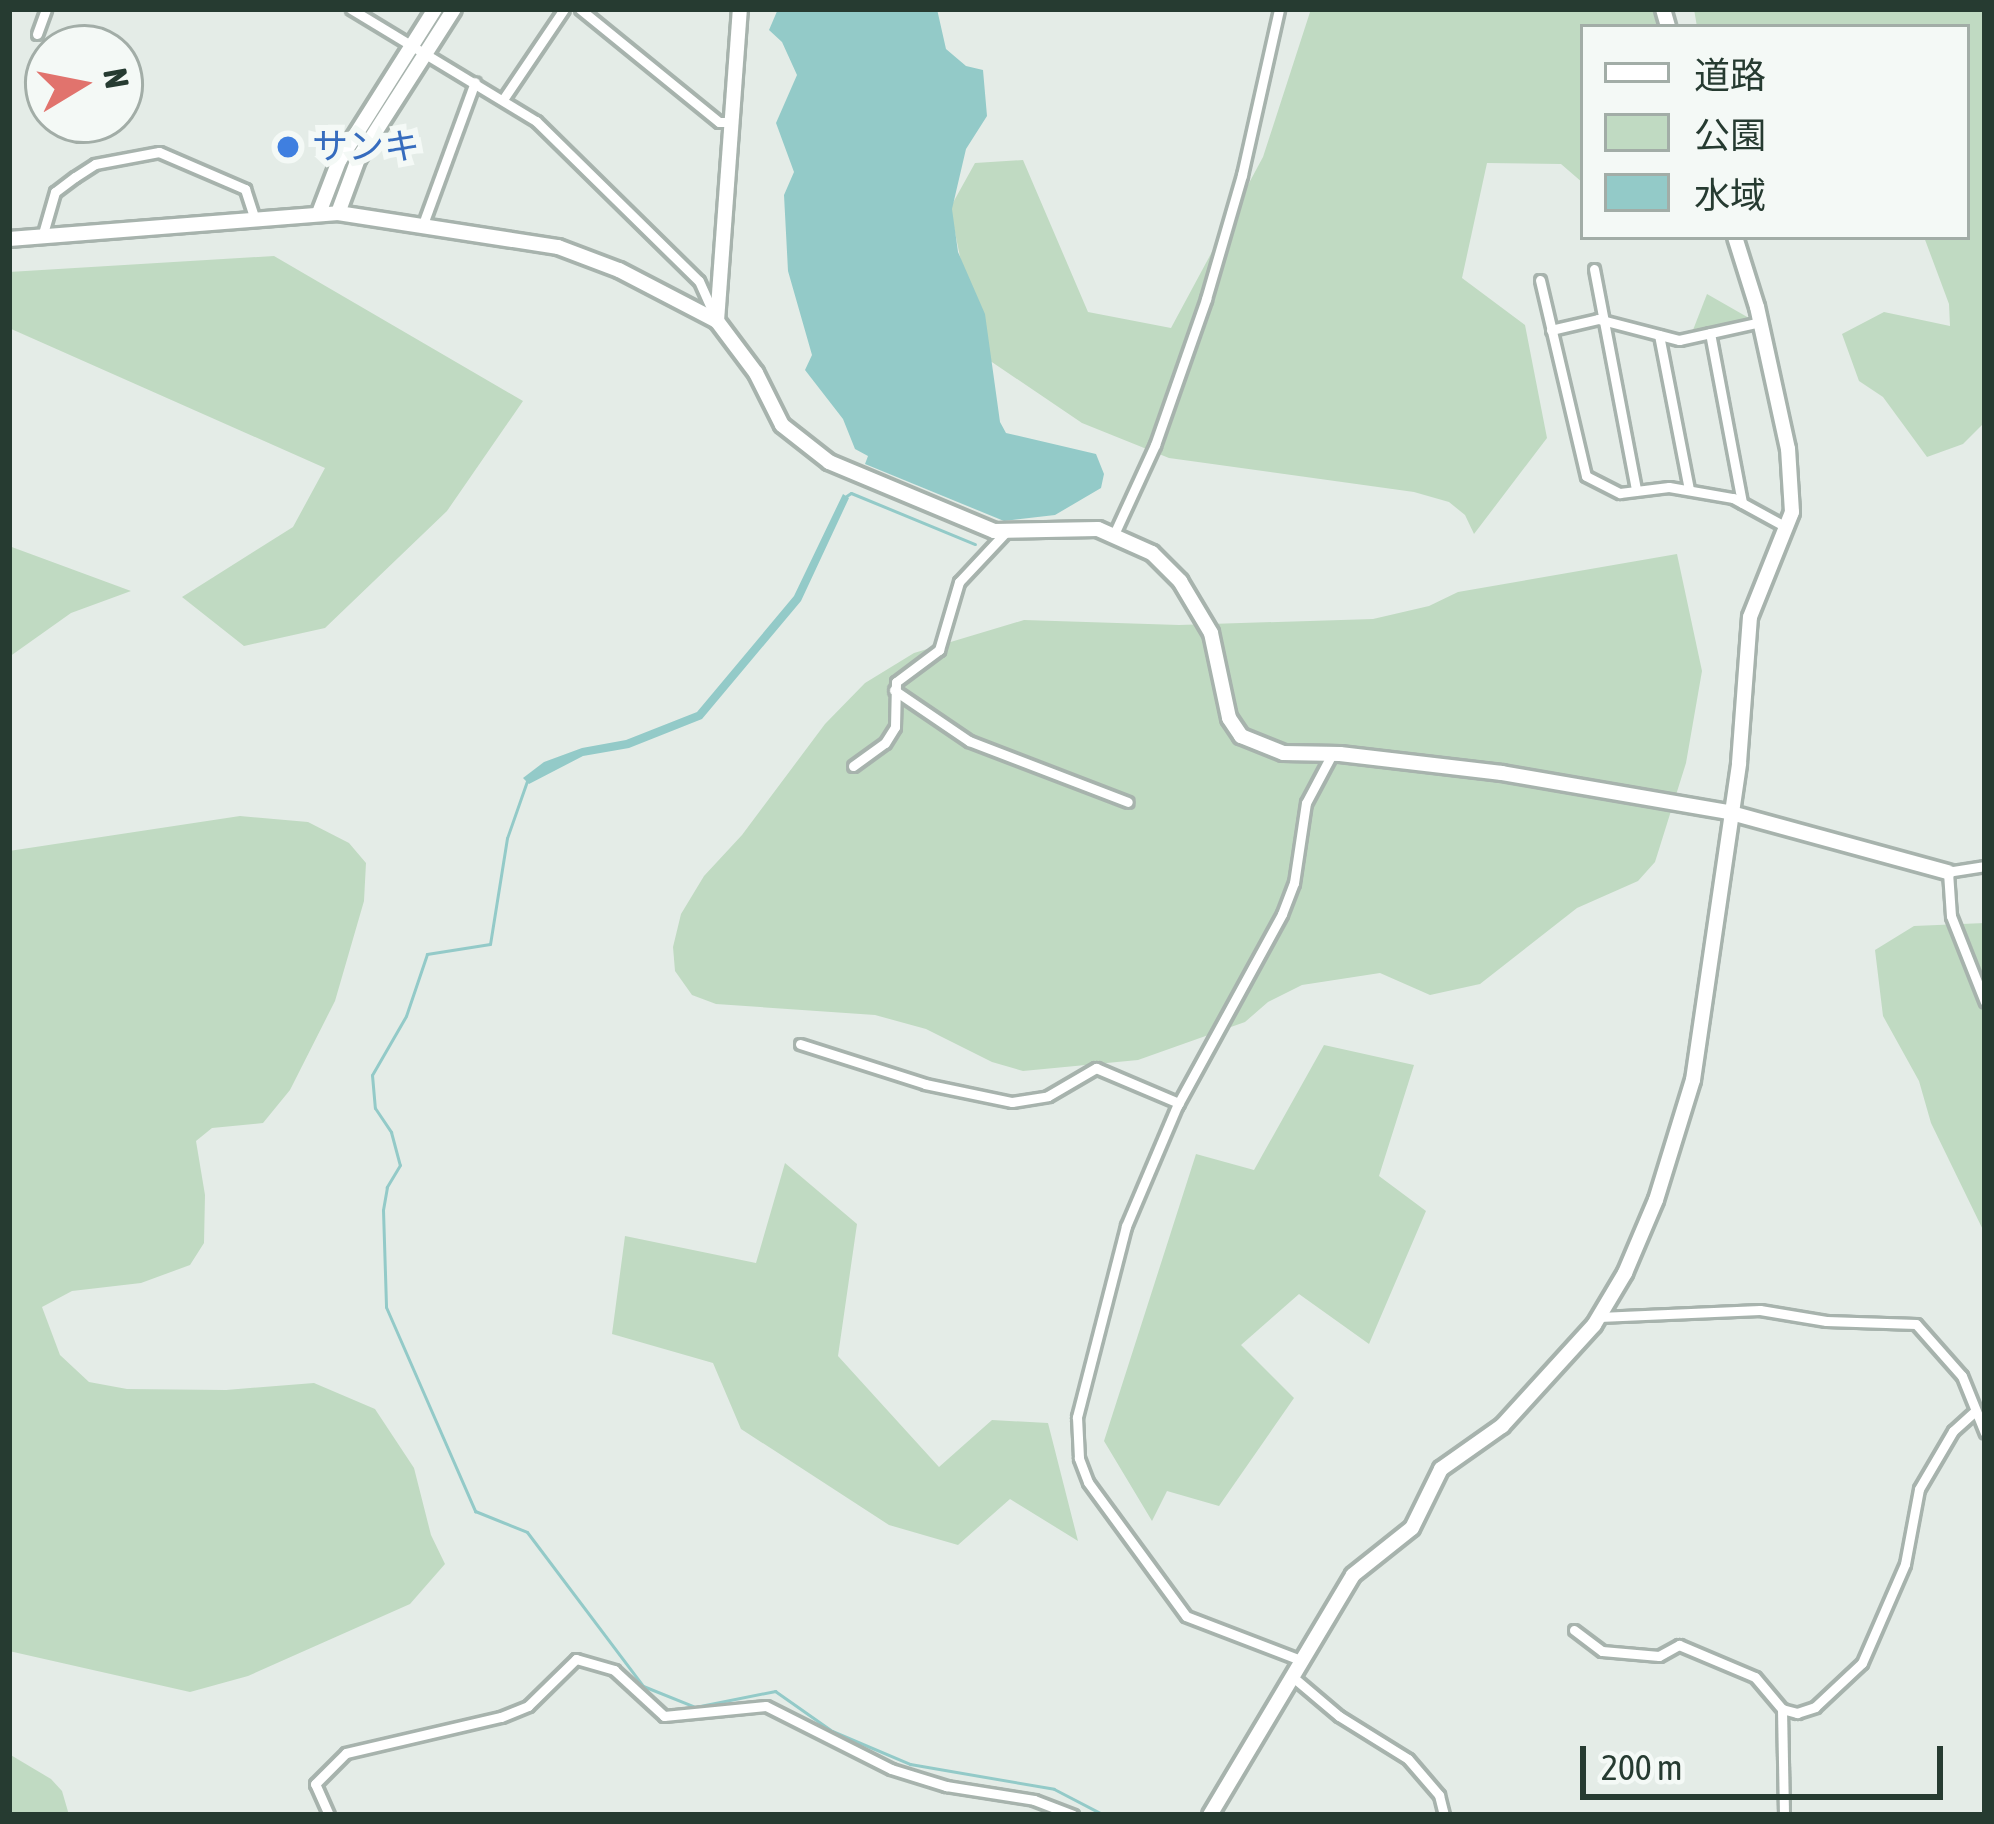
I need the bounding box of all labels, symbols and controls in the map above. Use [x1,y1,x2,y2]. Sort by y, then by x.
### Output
north arrow [24,24,144,144]
legend [1580,24,1970,240]
text: 道路 [1694,54,1766,96]
text: N [96,65,137,91]
text: 公園 [1694,114,1766,156]
place label: サンキ [312,125,420,169]
marker: サンキ [275,134,301,160]
text: 水域 [1694,174,1766,216]
scale bar [1586,1722,1949,1796]
text: 200 m [1601,1746,1683,1788]

